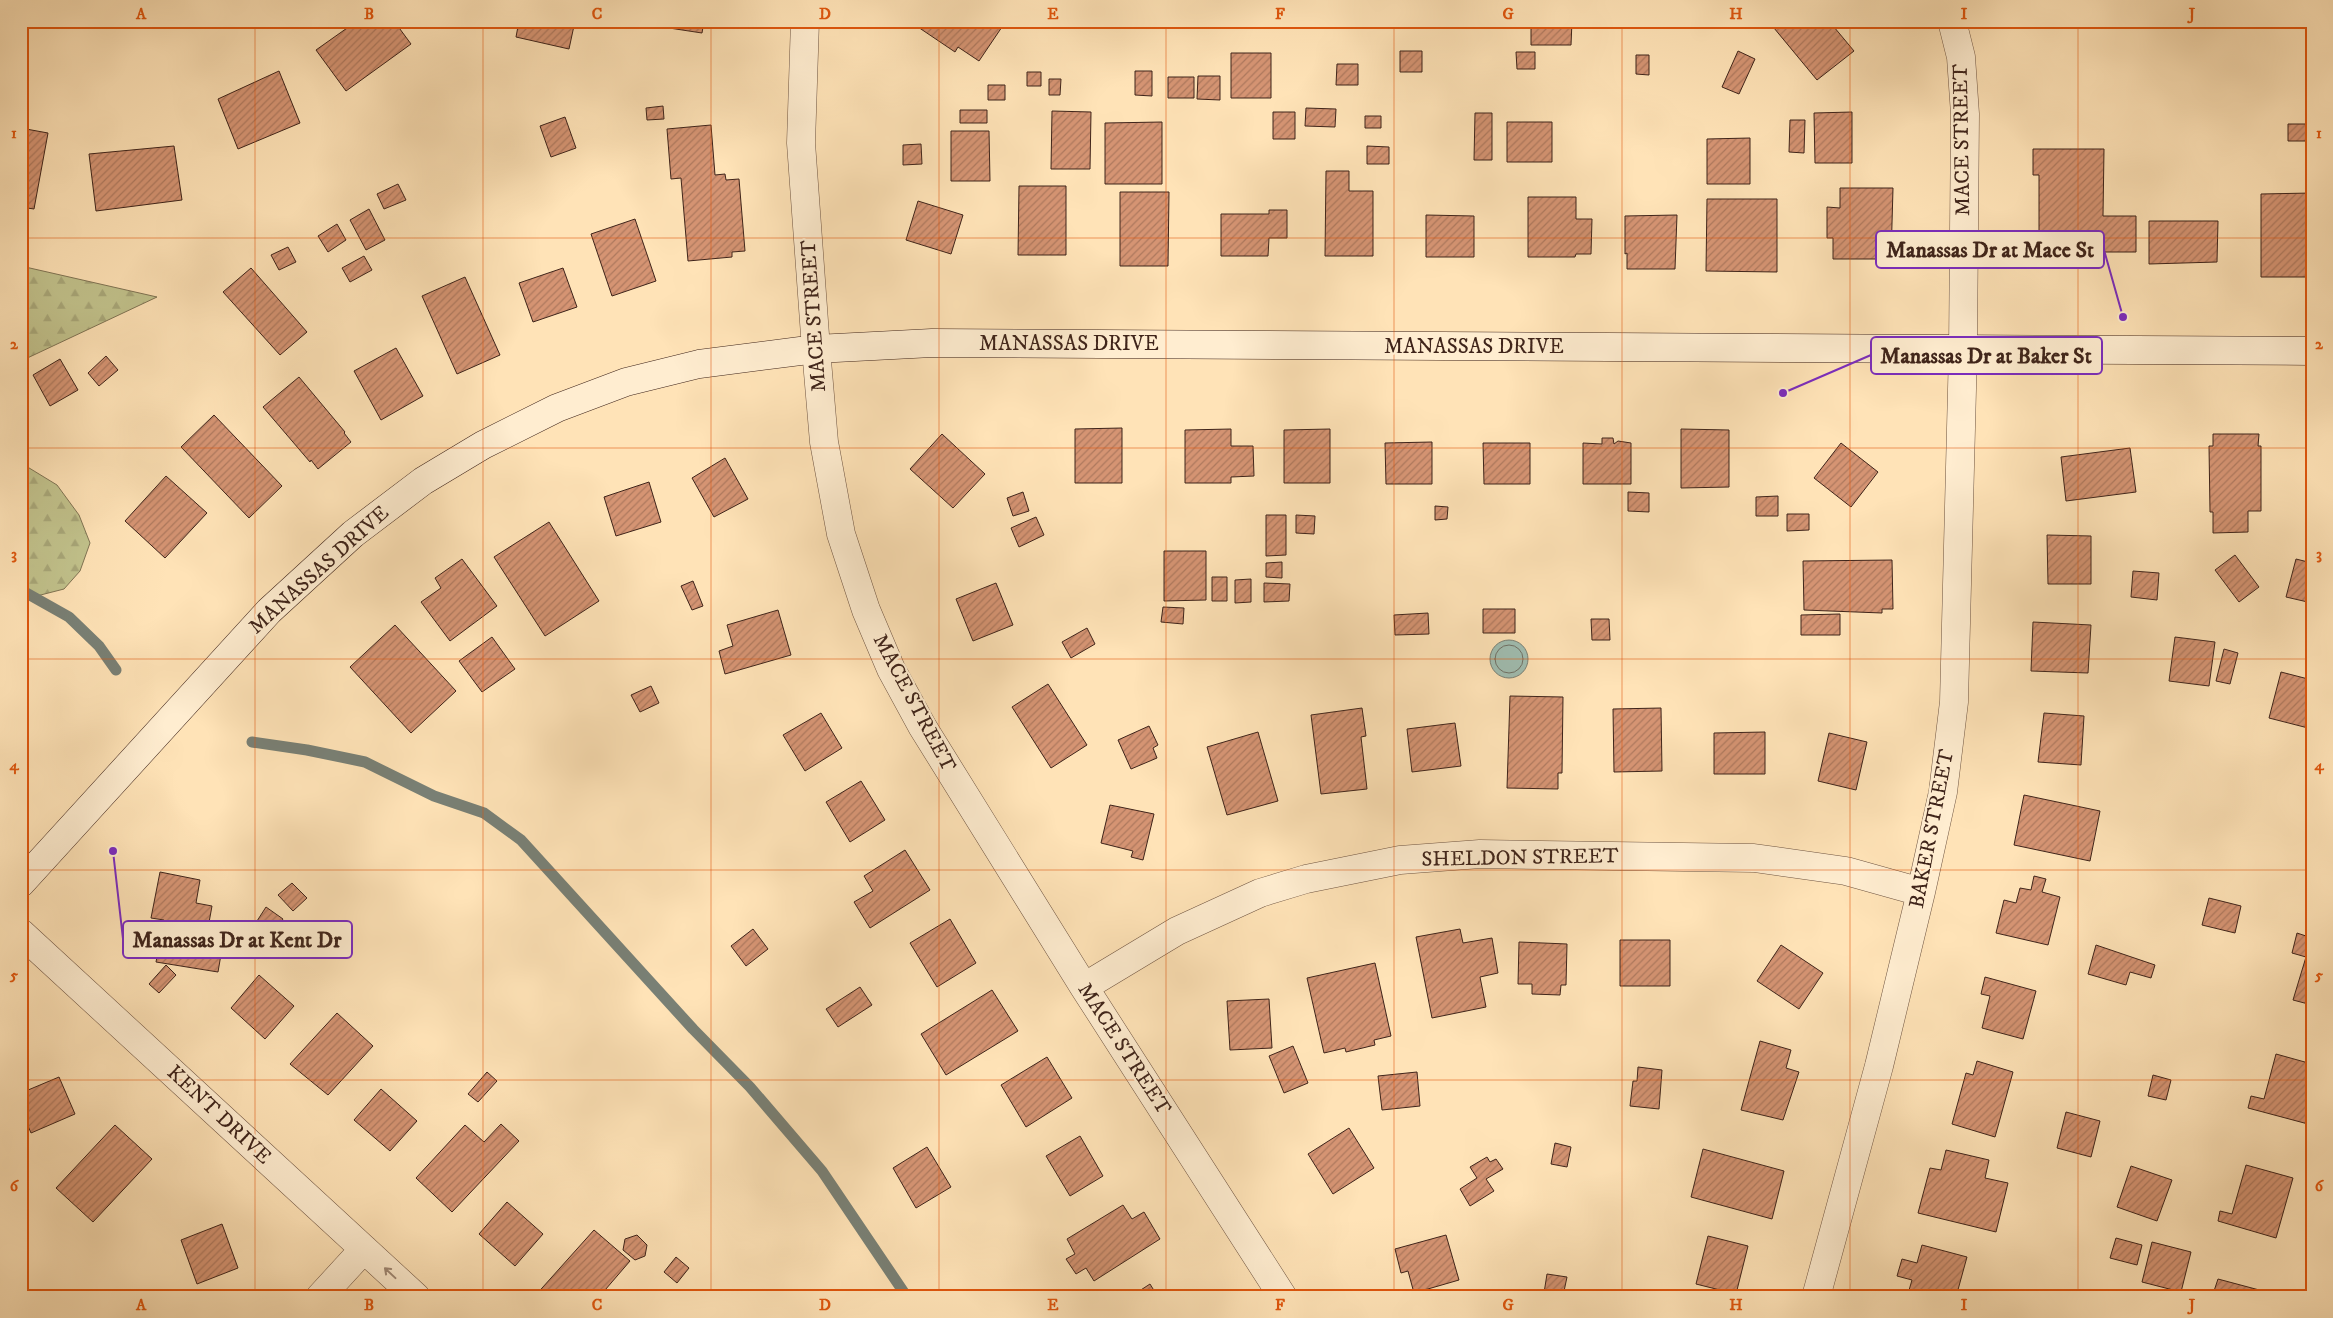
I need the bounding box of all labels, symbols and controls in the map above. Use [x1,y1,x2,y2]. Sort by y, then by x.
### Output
text: A [135,4,147,24]
text: B [364,4,374,24]
text: C [592,4,602,24]
text: D [819,4,831,24]
text: E [1047,4,1059,24]
text: F [1275,4,1285,24]
text: G [1502,4,1514,24]
text: H [1729,4,1743,24]
text: I [1961,4,1968,24]
text: J [2187,4,2196,24]
street label: MACE STREET [1948,64,1976,216]
text: 1 [11,123,17,143]
text: 1 [2316,123,2322,143]
callout: Manassas Dr at Mace St [1876,231,2104,268]
text: Manassas Dr at Mace St [1886,237,2094,264]
street label: MACE STREET [796,239,832,393]
street label: MANASSAS DRIVE [979,331,1159,357]
text: 2 [10,334,19,354]
street label: MANASSAS DRIVE [1384,334,1564,360]
text: 2 [2315,334,2324,354]
callout: Manassas Dr at Baker St [1871,337,2102,374]
text: Manassas Dr at Baker St [1880,343,2092,370]
street label: MANASSAS DRIVE [243,500,395,640]
text: 3 [11,544,17,564]
text: 3 [2316,544,2322,564]
street label: MACE STREET [867,630,961,776]
street label: BAKER STREET [1904,747,1960,911]
text: 4 [8,755,19,775]
text: 4 [2313,755,2324,775]
street label: SHELDON STREET [1421,843,1619,873]
callout: Manassas Dr at Kent Dr [123,921,352,958]
text: Manassas Dr at Kent Dr [133,927,342,954]
text: 5 [9,965,18,985]
text: 5 [2314,965,2323,985]
street label: MACE STREET [1072,978,1176,1120]
street label: KENT DRIVE [161,1060,277,1170]
text: 6 [10,1176,20,1196]
text: 6 [2315,1176,2325,1196]
one-way arrow [383,1267,396,1279]
text: A [135,1295,147,1315]
text: B [364,1295,374,1315]
text: C [592,1295,602,1315]
text: D [819,1295,831,1315]
text: E [1047,1295,1059,1315]
text: F [1275,1295,1285,1315]
text: G [1502,1295,1514,1315]
text: H [1729,1295,1743,1315]
text: I [1961,1295,1968,1315]
text: J [2187,1295,2196,1315]

